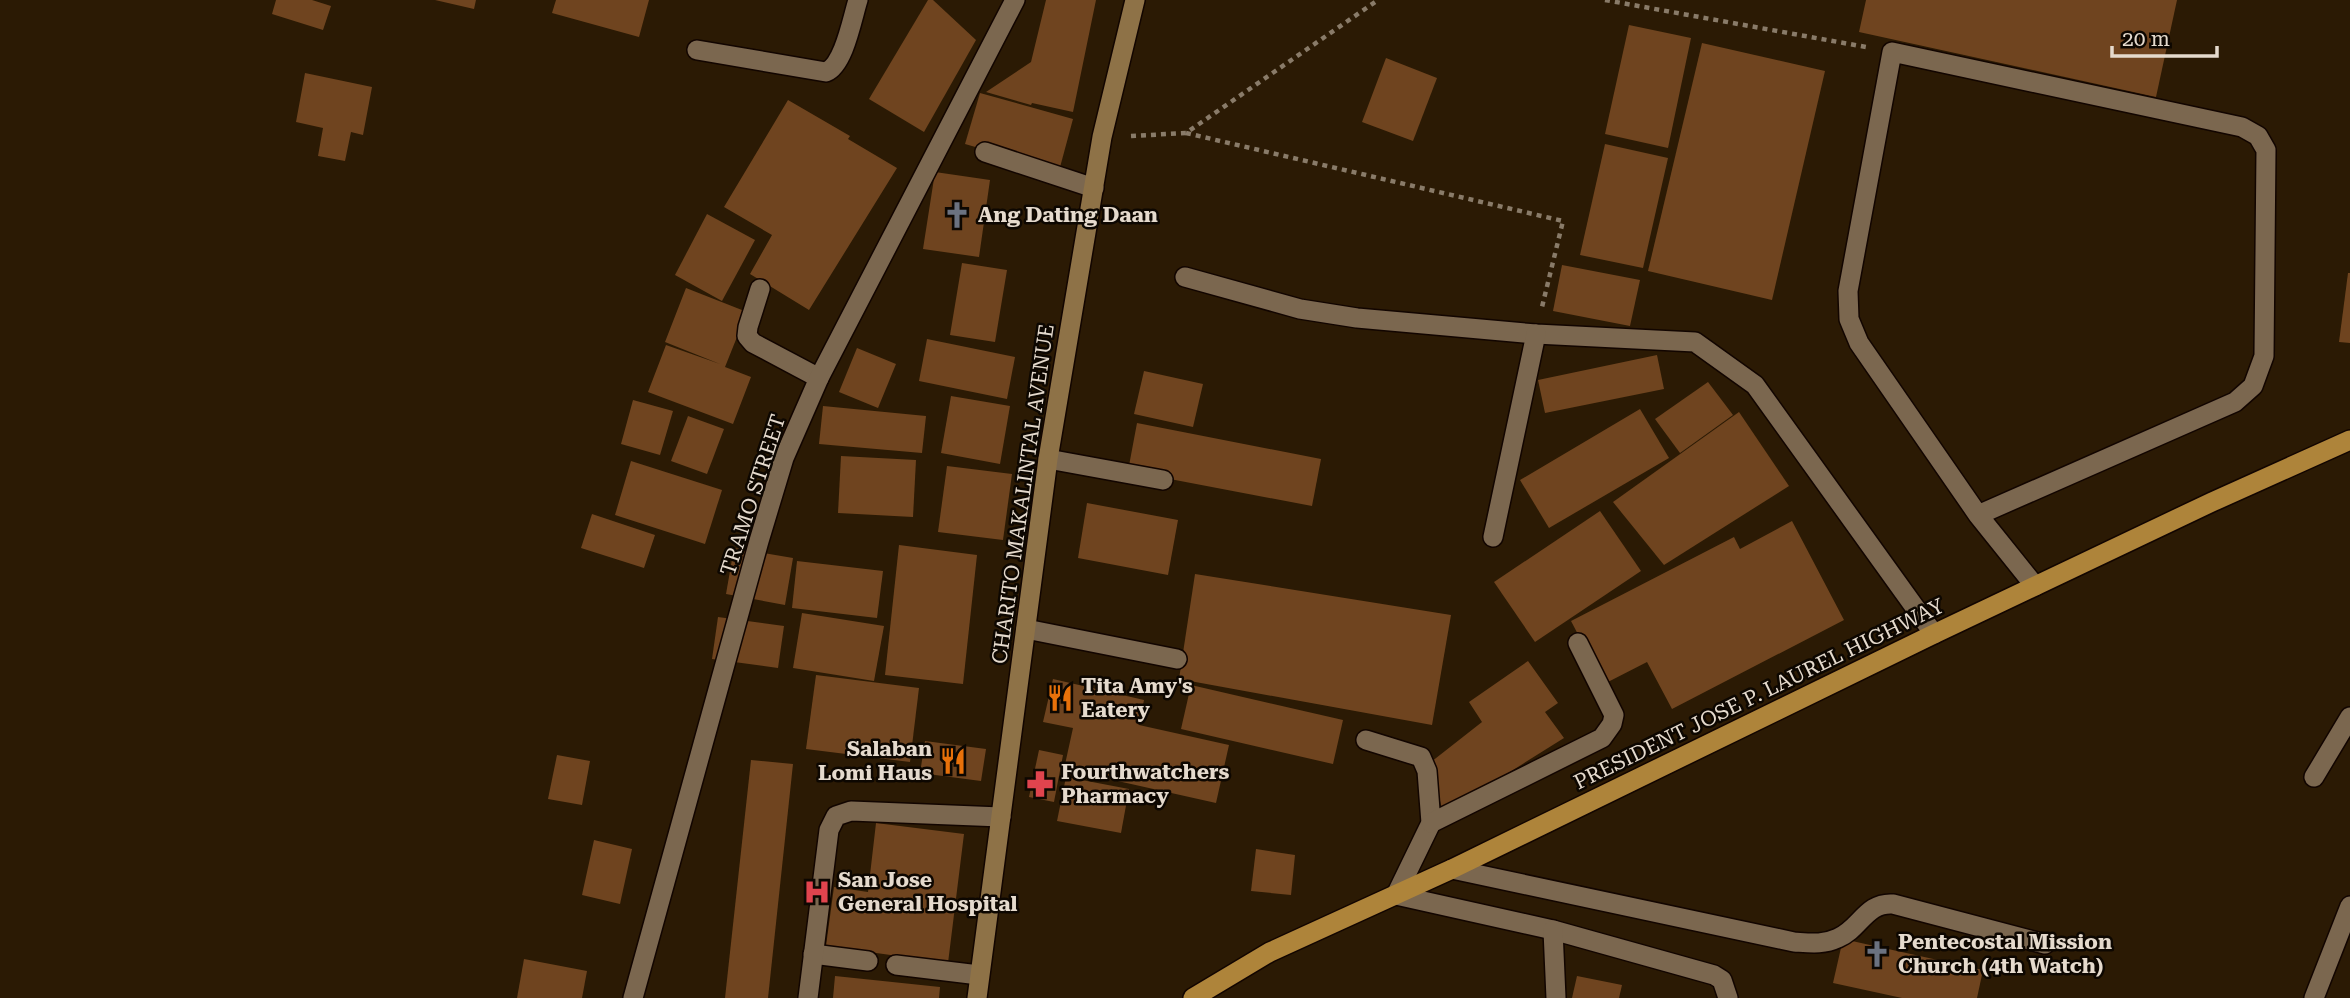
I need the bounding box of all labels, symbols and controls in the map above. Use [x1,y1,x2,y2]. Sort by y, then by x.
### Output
scale bar [2112,14,2217,58]
text: 20 m [2122,27,2170,51]
church icon: Ang Dating Daan [942,200,972,230]
place label: Ang Dating Daan [978,203,1158,227]
street label: CHARITO MAKALINTAL AVENUE [987,322,1059,666]
street label: TRAMO STREET [716,412,790,578]
street label: PRESIDENT JOSE P. LAUREL HIGHWAY [1570,593,1949,794]
place label: Tita Amy's Eatery [1081,674,1193,722]
restaurant icon: Tita Amy's Eatery [1045,683,1075,713]
place label: Salaban Lomi Haus [818,737,932,785]
restaurant icon: Salaban Lomi Haus [938,746,968,776]
place label: Fourthwatchers Pharmacy [1061,760,1230,808]
pharmacy icon: Fourthwatchers Pharmacy [1025,769,1055,799]
place label: San Jose General Hospital [838,868,1018,916]
hospital icon: San Jose General Hospital [802,877,832,907]
place label: Pentecostal Mission Church (4th Watch) [1898,930,2112,978]
church icon: Pentecostal Mission Church (4th Watch) [1862,939,1892,969]

